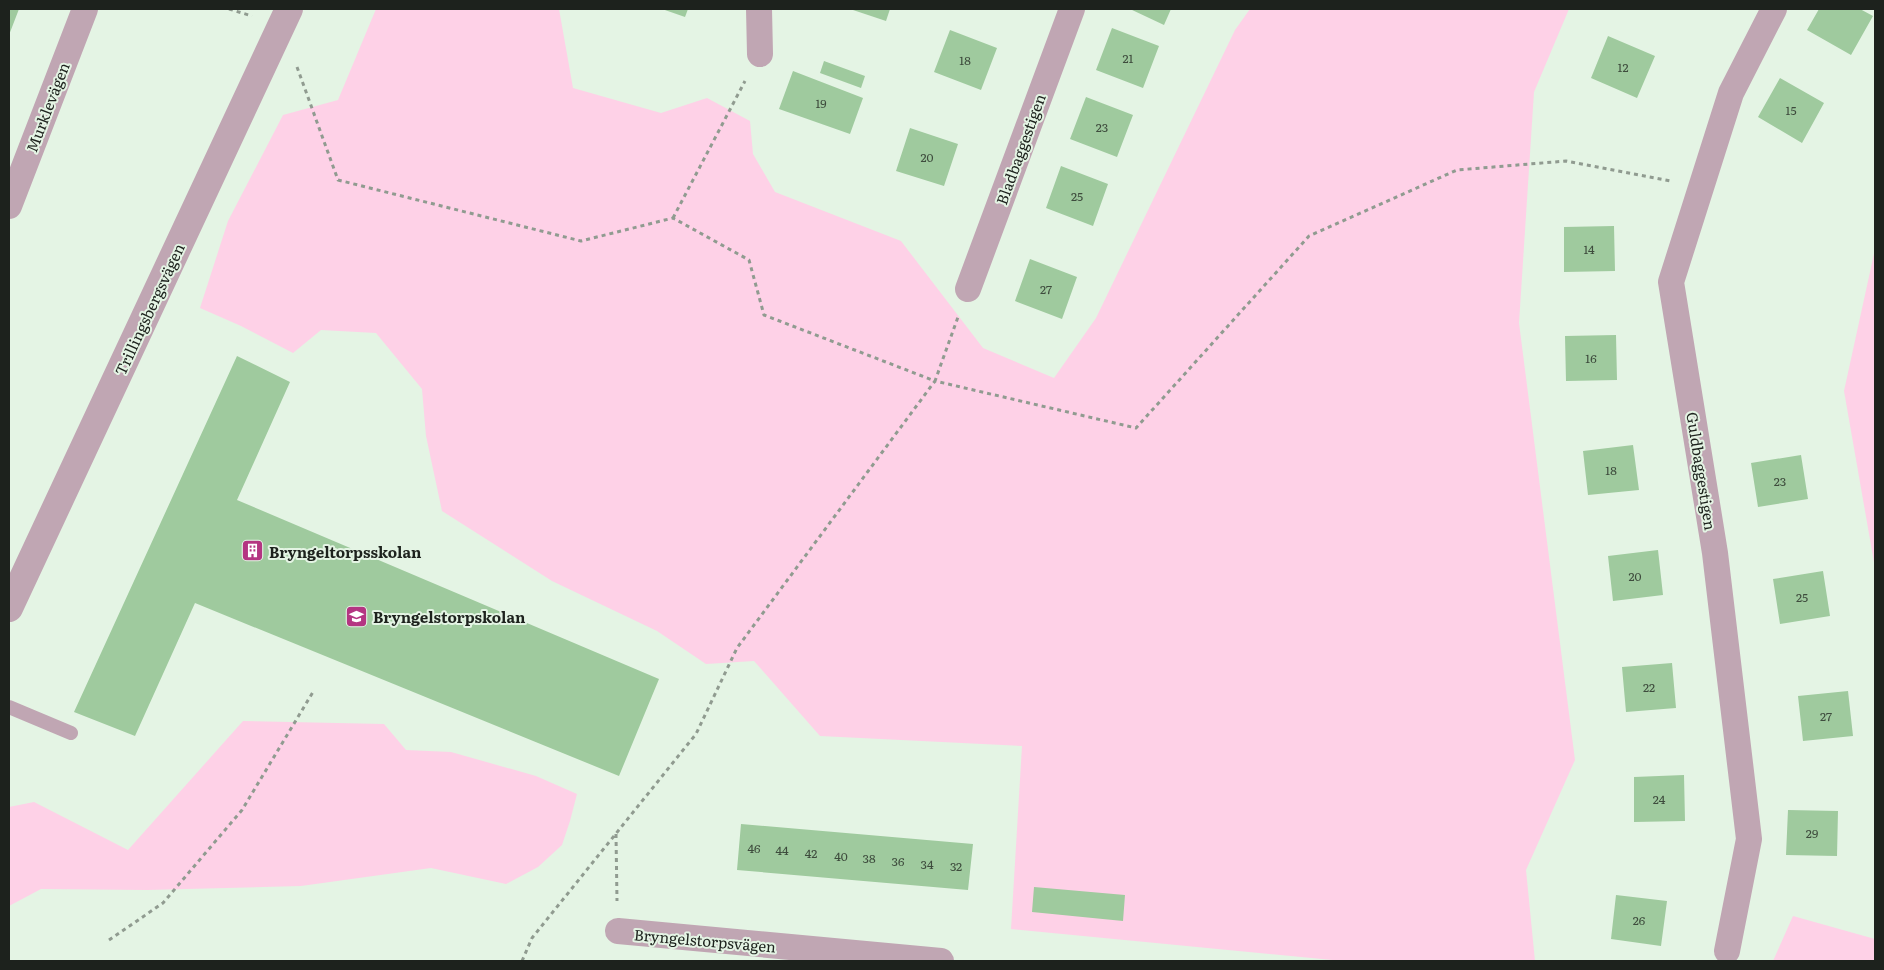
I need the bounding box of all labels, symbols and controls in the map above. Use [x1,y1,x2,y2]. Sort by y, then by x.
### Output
house number: 21 [1123,49,1134,67]
house number: 18 [959,51,971,69]
house number: 12 [1618,58,1628,76]
street label: Murklevägen [19,59,75,155]
street label: Bladbaggestigen [989,90,1051,208]
house number: 19 [815,94,827,112]
house number: 15 [1786,101,1796,119]
house number: 23 [1096,118,1108,136]
house number: 20 [920,148,934,166]
house number: 25 [1071,187,1083,205]
street label: Trillingsbergsvägen [108,239,190,379]
house number: 14 [1583,240,1595,258]
house number: 27 [1040,280,1052,298]
house number: 16 [1585,349,1597,367]
street label: Guldbaggestigen [1681,410,1723,532]
house number: 18 [1605,461,1617,479]
house number: 23 [1774,472,1786,490]
building icon: Bryngeltorpsskolan [241,539,265,563]
place label: Bryngeltorpsskolan [269,540,422,563]
house number: 20 [1628,567,1642,585]
house number: 25 [1796,588,1808,606]
school or university icon: Bryngelstorpskolan [345,604,369,628]
place label: Bryngelstorpskolan [373,605,526,628]
house number: 22 [1643,678,1655,696]
house number: 27 [1820,707,1832,725]
house number: 24 [1653,790,1666,808]
house number: 29 [1806,824,1818,842]
house number: 46 [747,839,761,857]
house number: 44 [775,841,789,859]
house number: 42 [805,844,817,862]
house number: 40 [834,847,848,865]
house number: 38 [862,849,876,867]
house number: 36 [892,852,905,870]
house number: 34 [920,855,934,873]
house number: 32 [950,857,962,875]
house number: 26 [1633,911,1646,929]
street label: Bryngelstorpsvägen [633,922,777,958]

